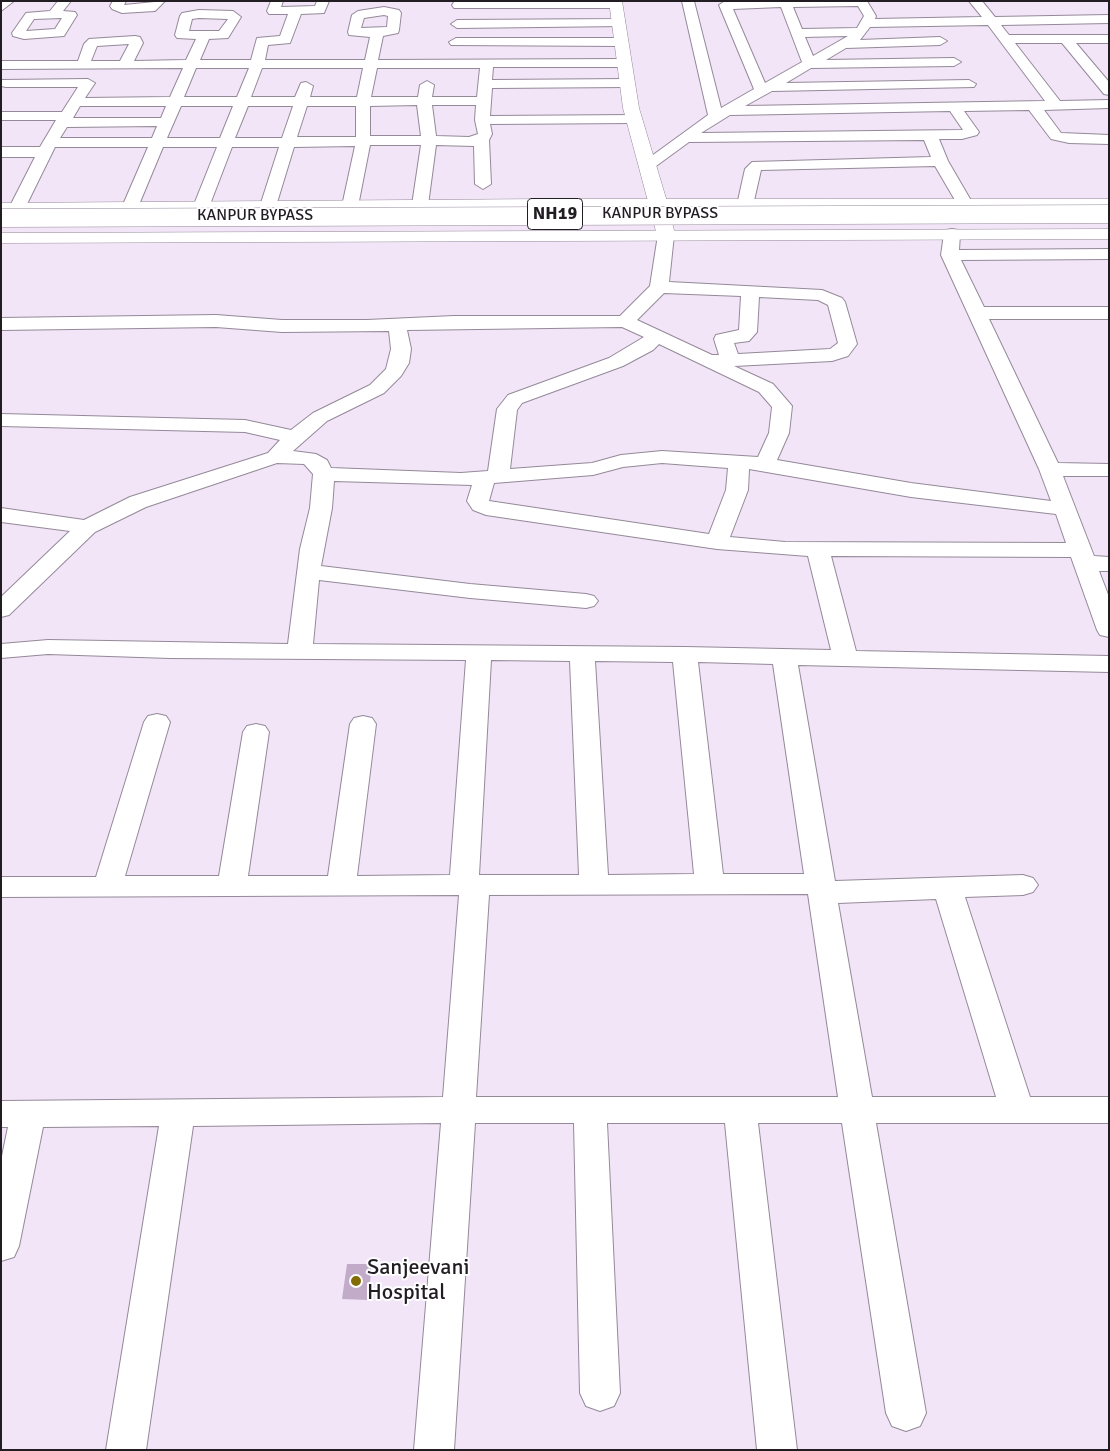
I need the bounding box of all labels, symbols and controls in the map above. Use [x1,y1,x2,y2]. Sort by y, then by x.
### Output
road number: NH19 [528,198,582,230]
street label: KANPUR BYPASS [602,204,718,224]
street label: KANPUR BYPASS [197,206,313,226]
place label: Sanjeevani Hospital [367,1255,469,1306]
marker: Sanjeevani Hospital [349,1274,363,1288]

